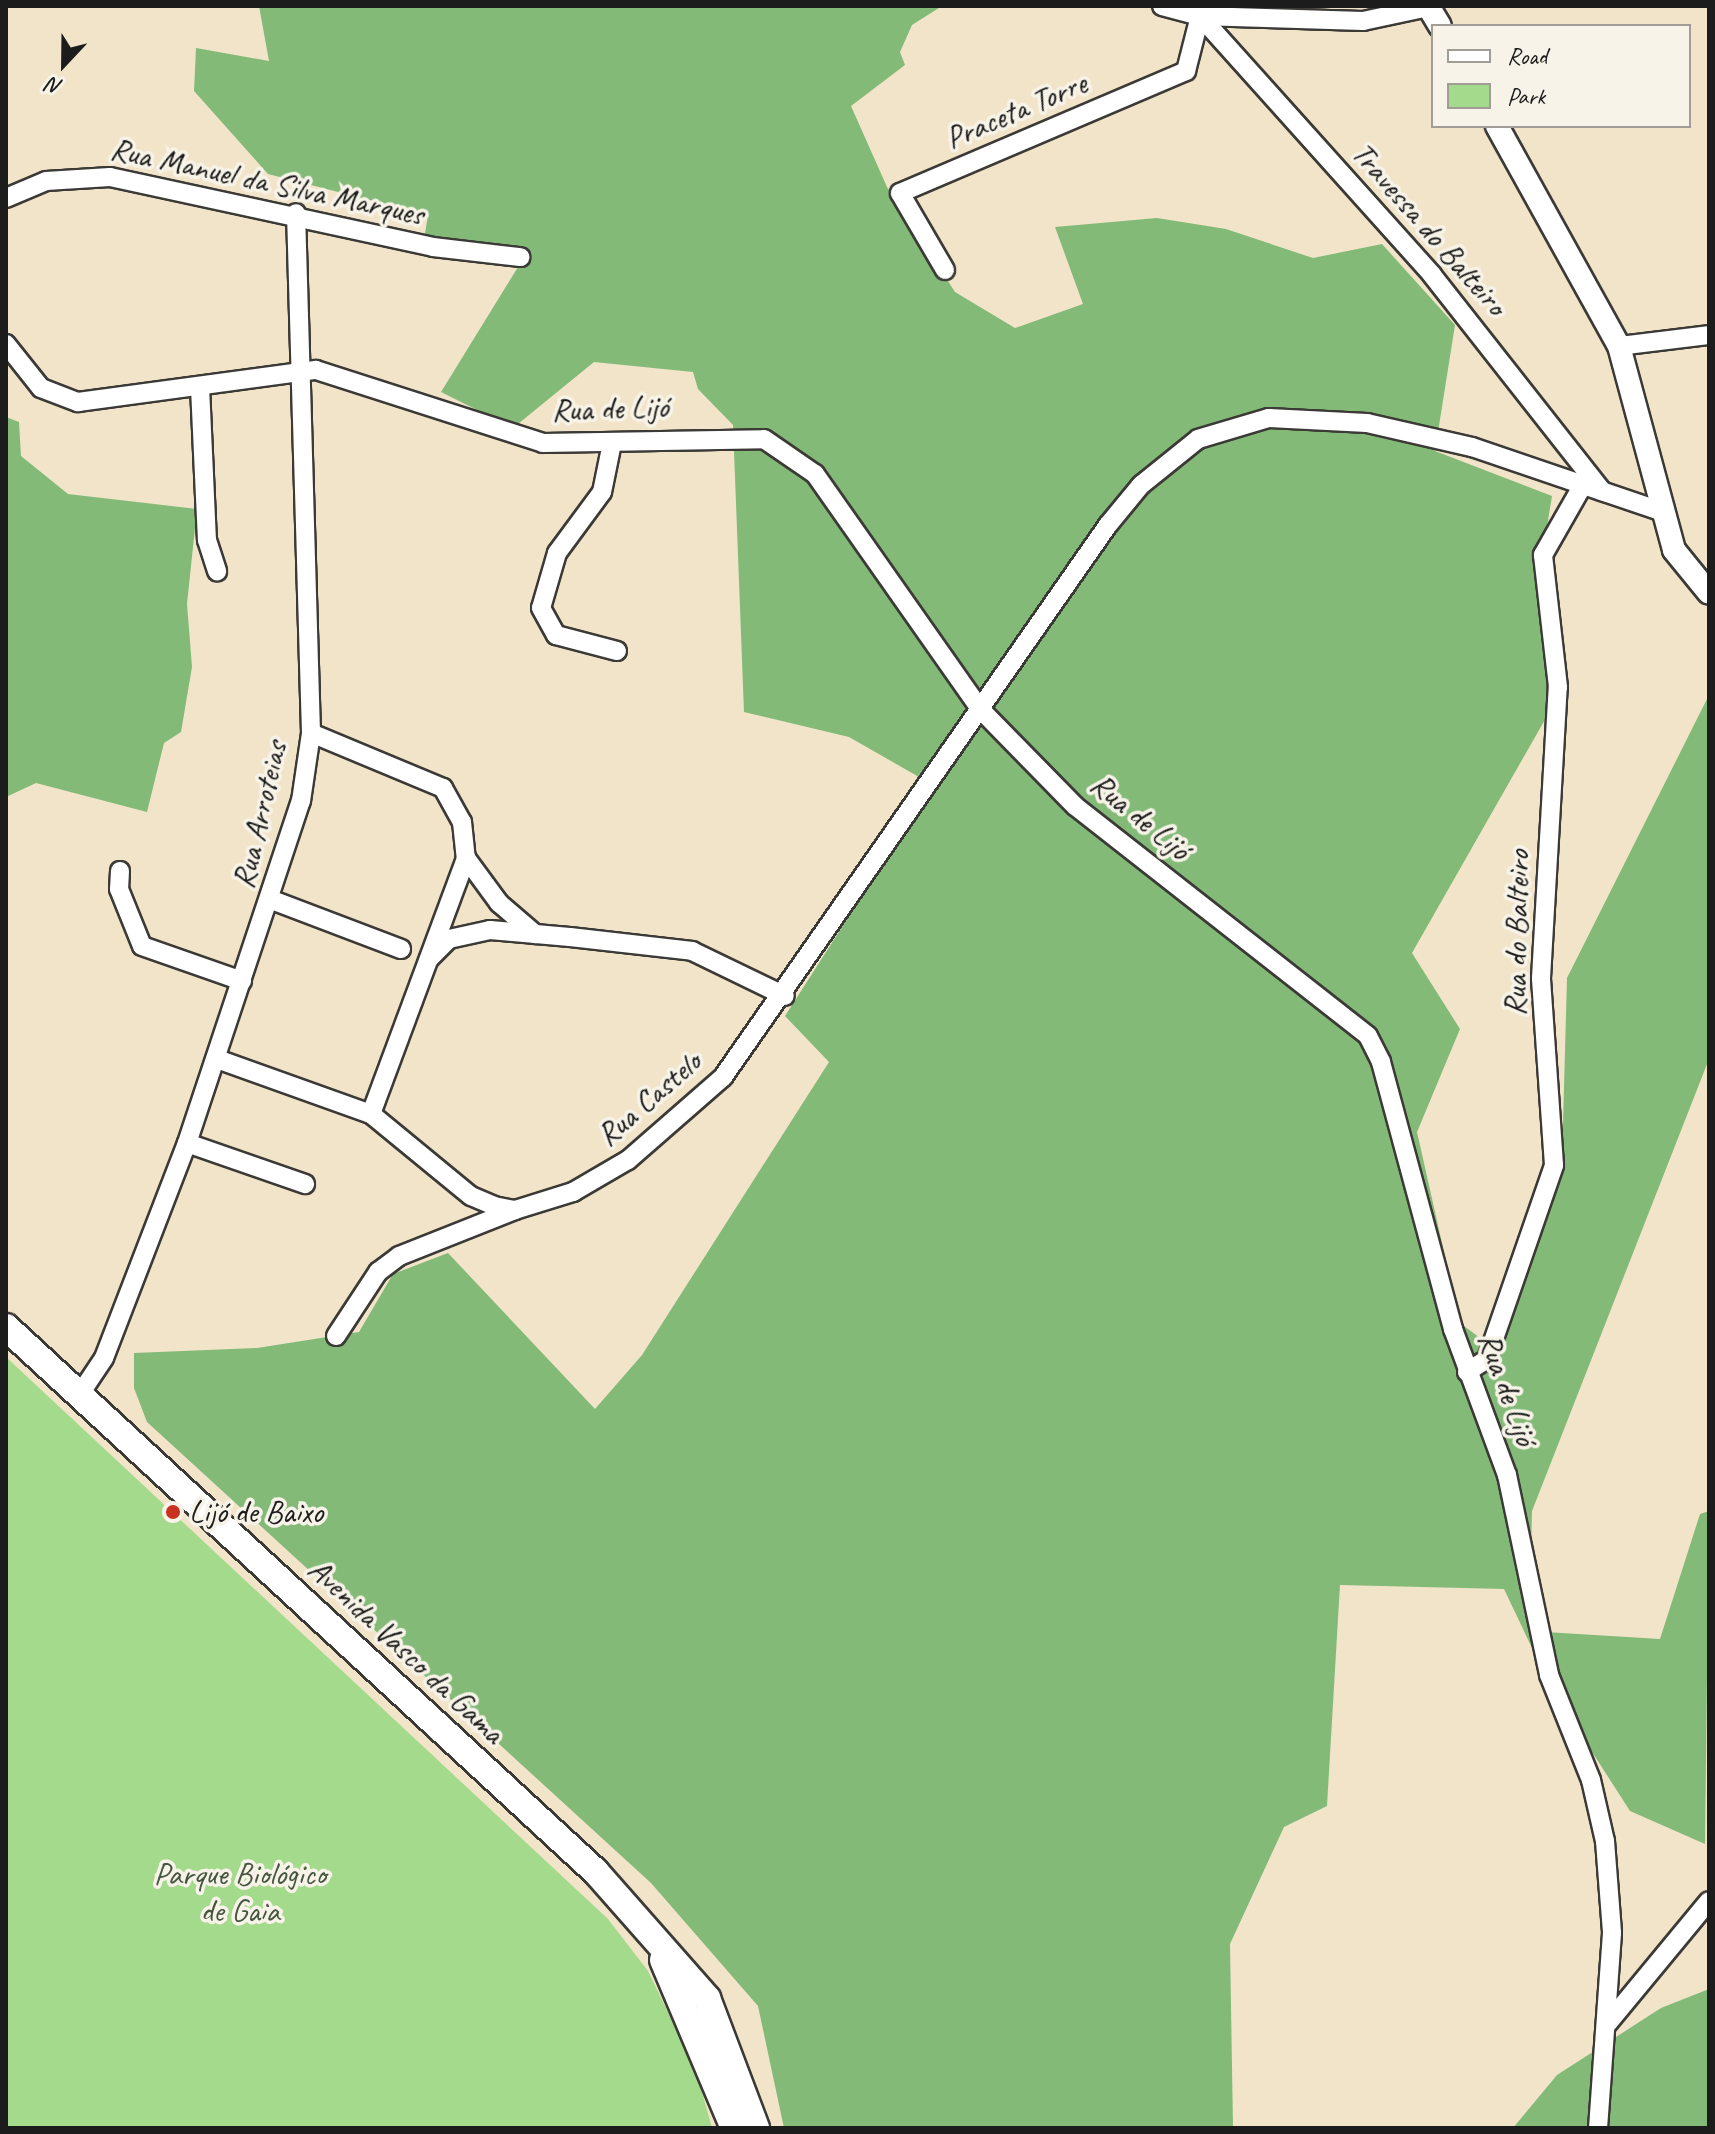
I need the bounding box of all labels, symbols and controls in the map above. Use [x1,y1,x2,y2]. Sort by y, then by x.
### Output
north arrow [24,24,104,104]
legend [1431,24,1691,128]
text: Road [1507,41,1547,71]
street label: Praceta Torre [940,64,1092,158]
text: N [43,71,67,102]
text: Park [1507,81,1545,111]
street label: Rua Manuel da Silva Marques [105,130,429,234]
street label: Travessa do Balteiro [1343,134,1515,324]
street label: Rua de Lijó [551,388,669,430]
street label: Rua Arroteias [224,737,296,893]
street label: Rua de Lijó [1082,765,1198,869]
street label: Rua do Balteiro [1496,850,1538,1016]
street label: Rua Castelo [589,1043,709,1155]
street label: Rua de Lijó [1469,1327,1545,1451]
place label: Lijó de Baixo [189,1493,324,1531]
marker: Lijó de Baixo [164,1503,182,1521]
street label: Avenida Vasco da Gama [300,1550,512,1752]
park label: Parque Biológico de Gaia [154,1856,326,1931]

